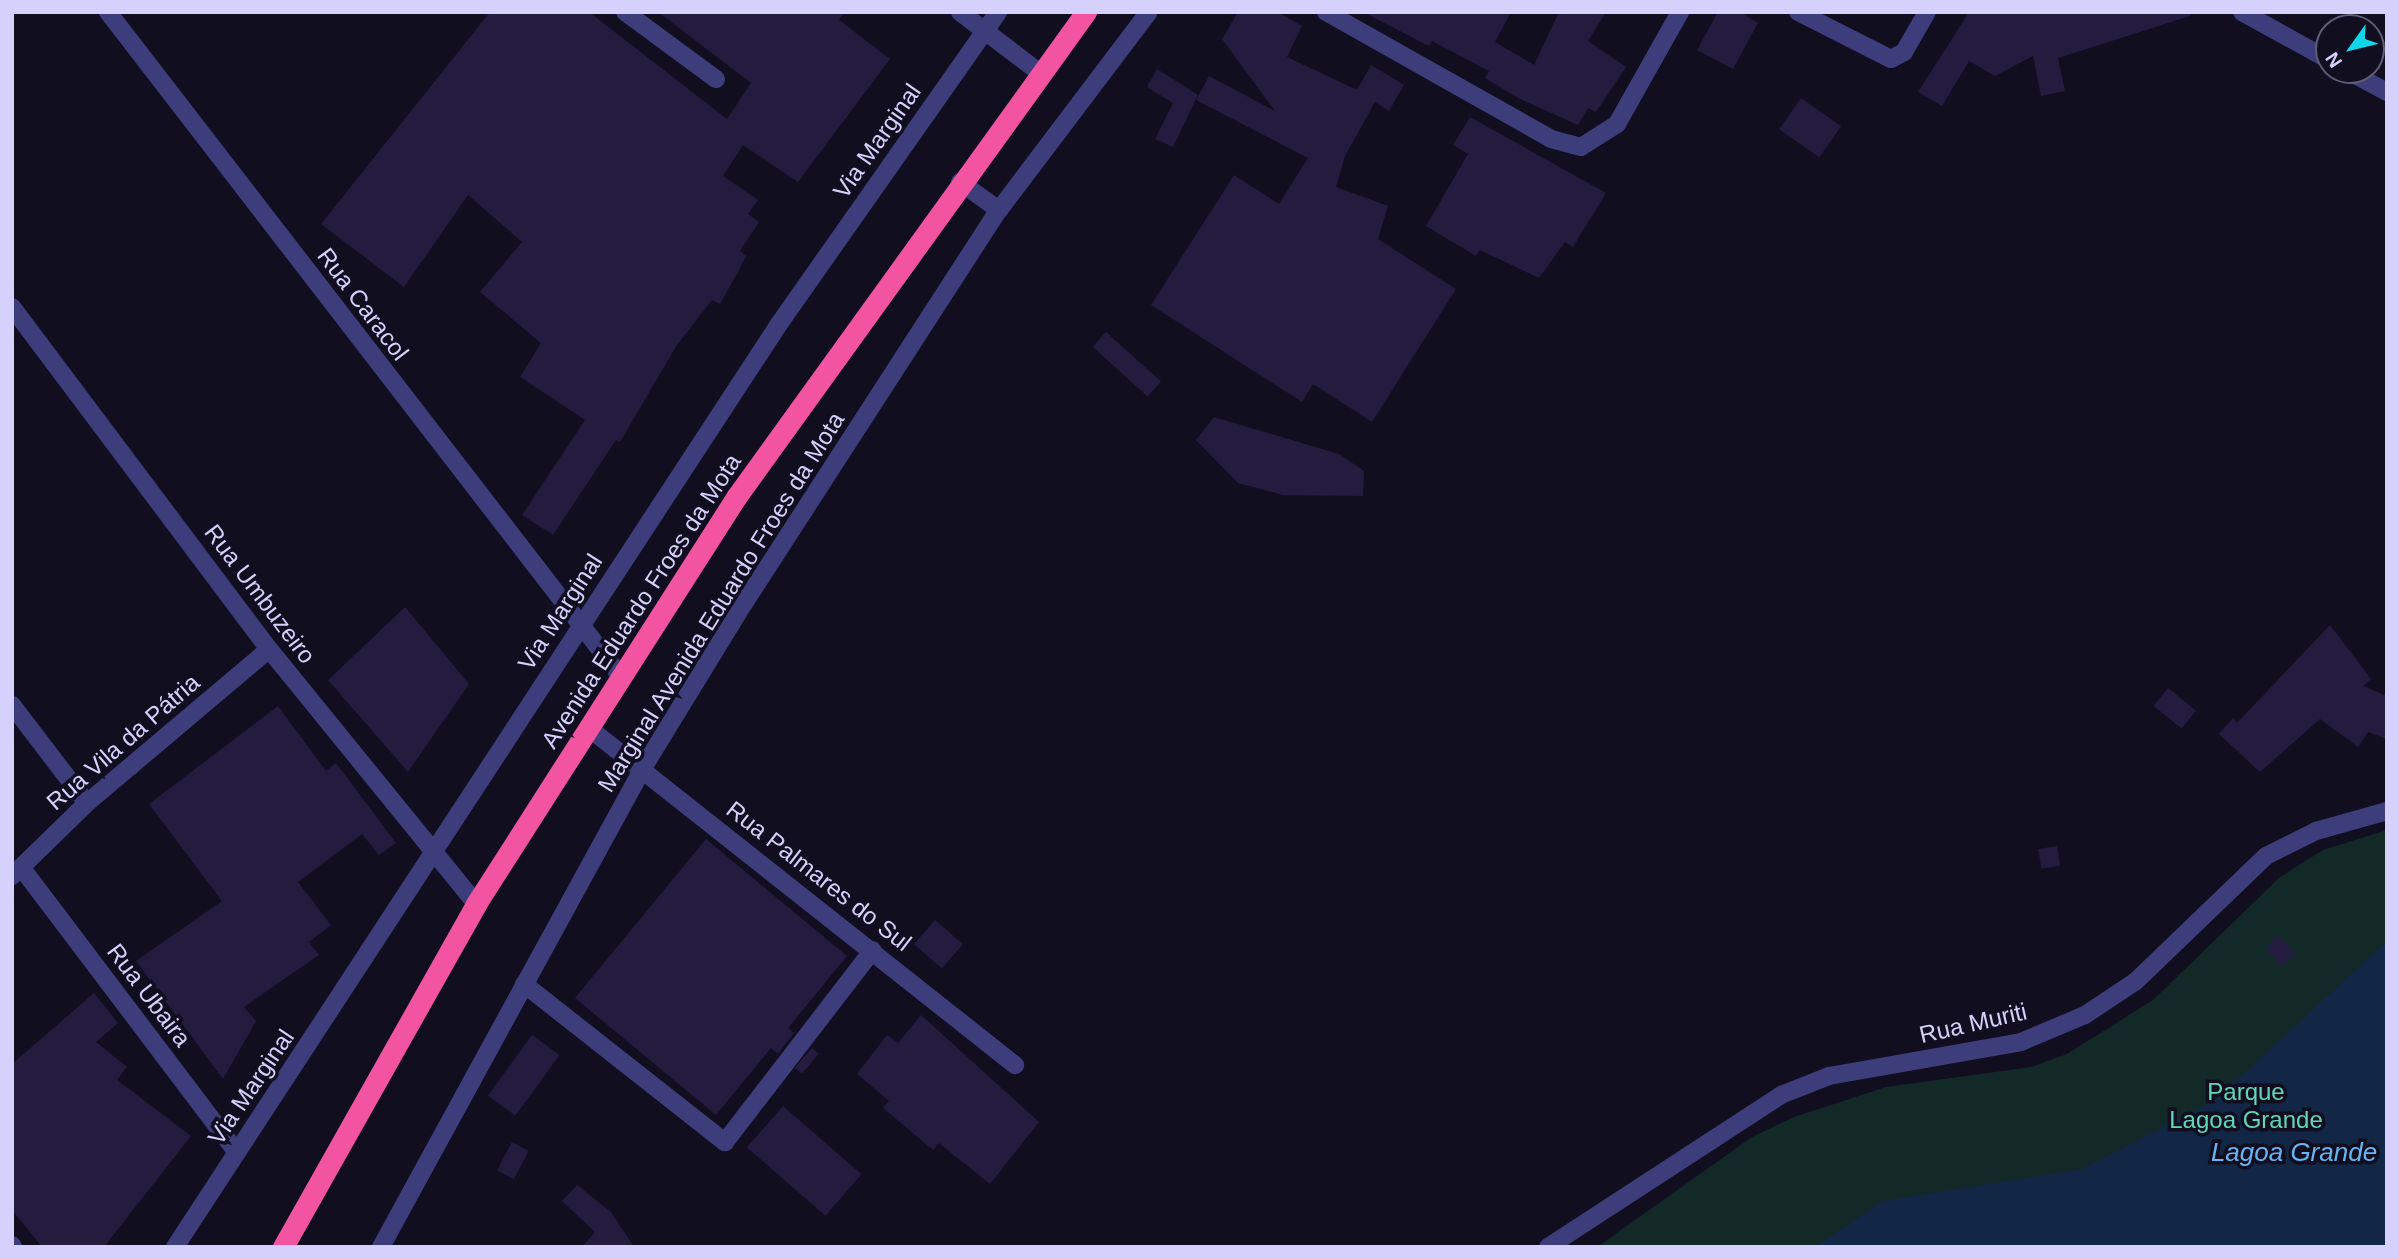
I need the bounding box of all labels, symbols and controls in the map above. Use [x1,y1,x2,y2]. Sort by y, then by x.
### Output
north arrow [2315,14,2385,84]
text: N [2321,48,2346,71]
street label: Via Marginal [827,78,927,204]
street label: Rua Caracol [311,242,415,366]
street label: Marginal Avenida Eduardo Froes da Mota [591,406,851,798]
street label: Avenida Eduardo Froes da Mota [535,448,747,754]
street label: Rua Umbuzeiro [198,519,322,669]
street label: Via Marginal [512,548,608,676]
street label: Rua Vila da Pátria [41,668,205,816]
street label: Rua Palmares do Sul [721,795,917,957]
street label: Rua Ubaira [101,938,197,1052]
street label: Rua Muriti [1916,997,2030,1049]
street label: Via Marginal [202,1024,300,1150]
park label: Parque Lagoa Grande [2169,1078,2323,1134]
water label: Lagoa Grande [2211,1137,2377,1169]

